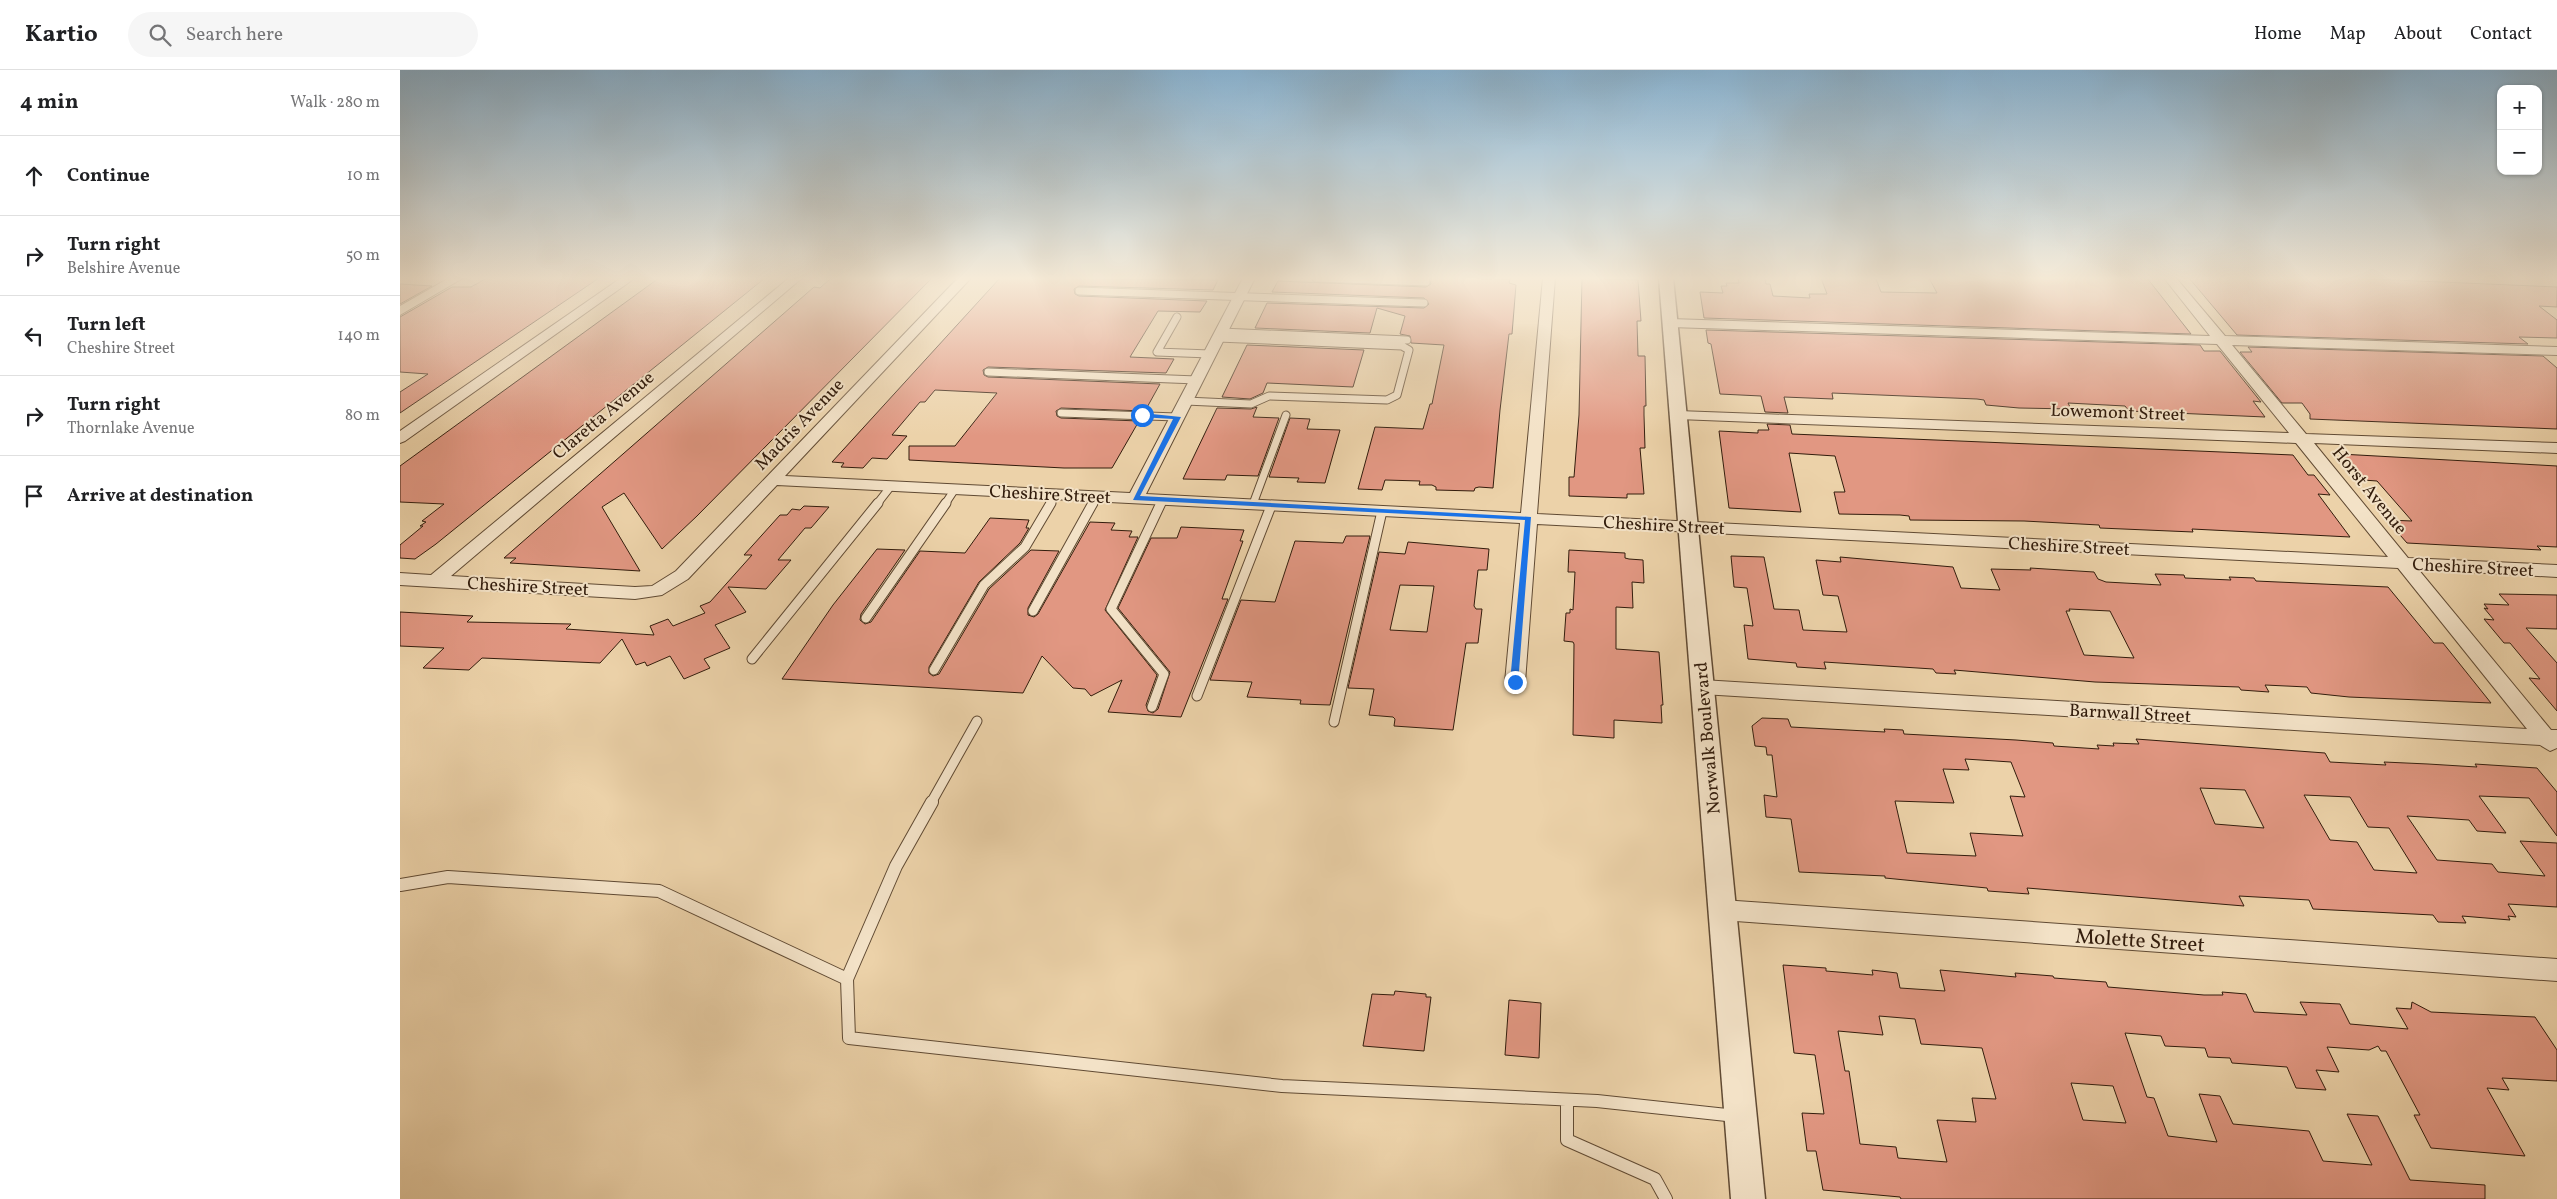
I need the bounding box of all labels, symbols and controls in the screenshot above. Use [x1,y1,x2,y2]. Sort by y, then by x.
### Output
search box [128,12,478,57]
text: Kartio [25,18,98,52]
icon: search [146,21,174,49]
text: Search here [186,22,283,48]
text: Home [2254,22,2302,47]
text: Map [2330,22,2366,47]
text: About [2394,22,2442,47]
text: Contact [2470,22,2532,47]
map controls [2497,85,2542,175]
button: + [2497,85,2542,130]
text: 4 min [20,88,79,117]
text: Walk · 280 m [290,92,380,114]
button: − [2497,130,2542,175]
icon: ahead [20,162,48,190]
text: Continue [67,163,150,189]
text: 10 m [347,165,380,187]
text: Turn right [67,232,160,258]
icon: right [20,242,48,270]
text: 50 m [346,245,380,267]
text: Belshire Avenue [67,258,180,280]
text: Turn left [67,312,146,338]
icon: left [20,322,48,350]
text: 140 m [338,325,380,347]
text: Cheshire Street [67,338,175,360]
street label: Claretta Avenue [548,366,660,466]
street label: Madris Avenue [750,374,850,477]
text: Turn right [67,392,160,418]
street label: Lowemont Street [2050,399,2186,428]
icon: right [20,402,48,430]
route start [1131,404,1154,427]
text: 80 m [345,405,380,427]
text: Thornlake Avenue [67,418,195,440]
street label: Horst Avenue [2325,441,2412,540]
street label: Cheshire Street [988,480,1111,511]
icon: arrive [20,482,48,510]
text: Arrive at destination [67,483,253,509]
street label: Cheshire Street [1602,511,1725,542]
street label: Cheshire Street [2007,532,2130,563]
street label: Cheshire Street [2411,553,2534,584]
street label: Cheshire Street [466,572,589,603]
street label: Norwalk Boulevard [1689,661,1728,815]
route end [1504,671,1527,694]
street label: Barnwall Street [2068,699,2192,730]
street label: Molette Street [2074,923,2206,960]

